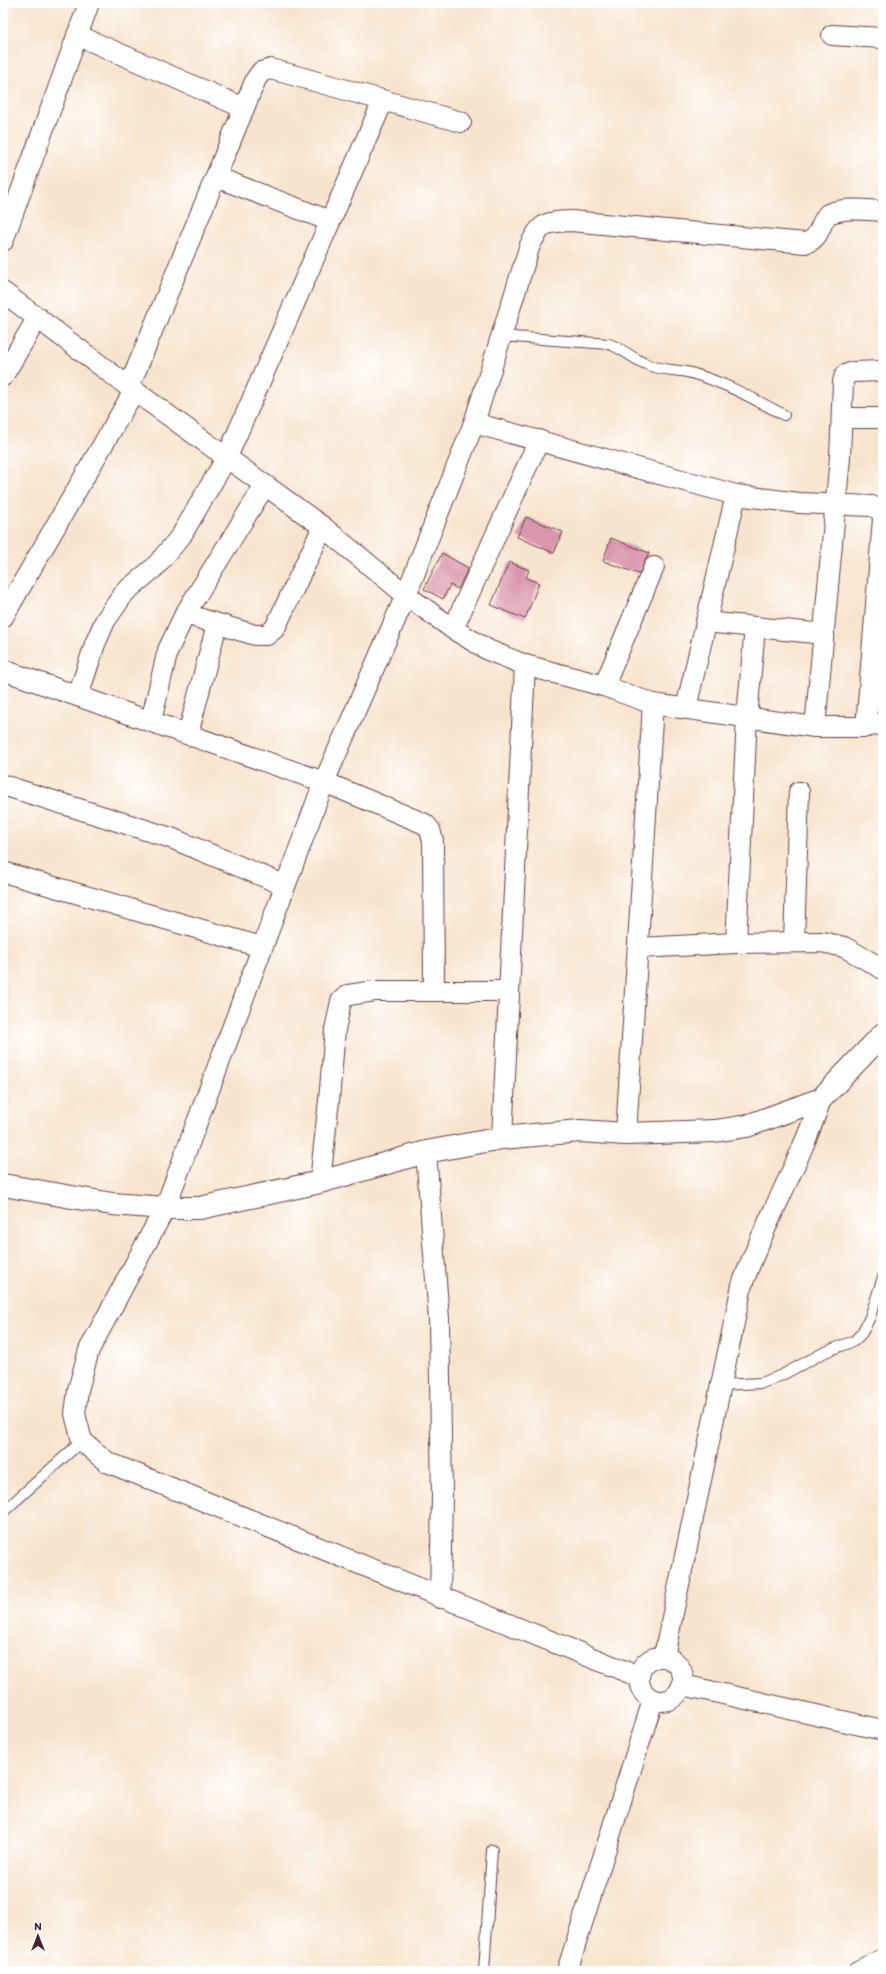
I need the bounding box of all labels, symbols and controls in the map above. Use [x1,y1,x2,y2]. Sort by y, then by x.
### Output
north arrow [18,1916,58,1956]
text: N [34,1920,42,1933]

